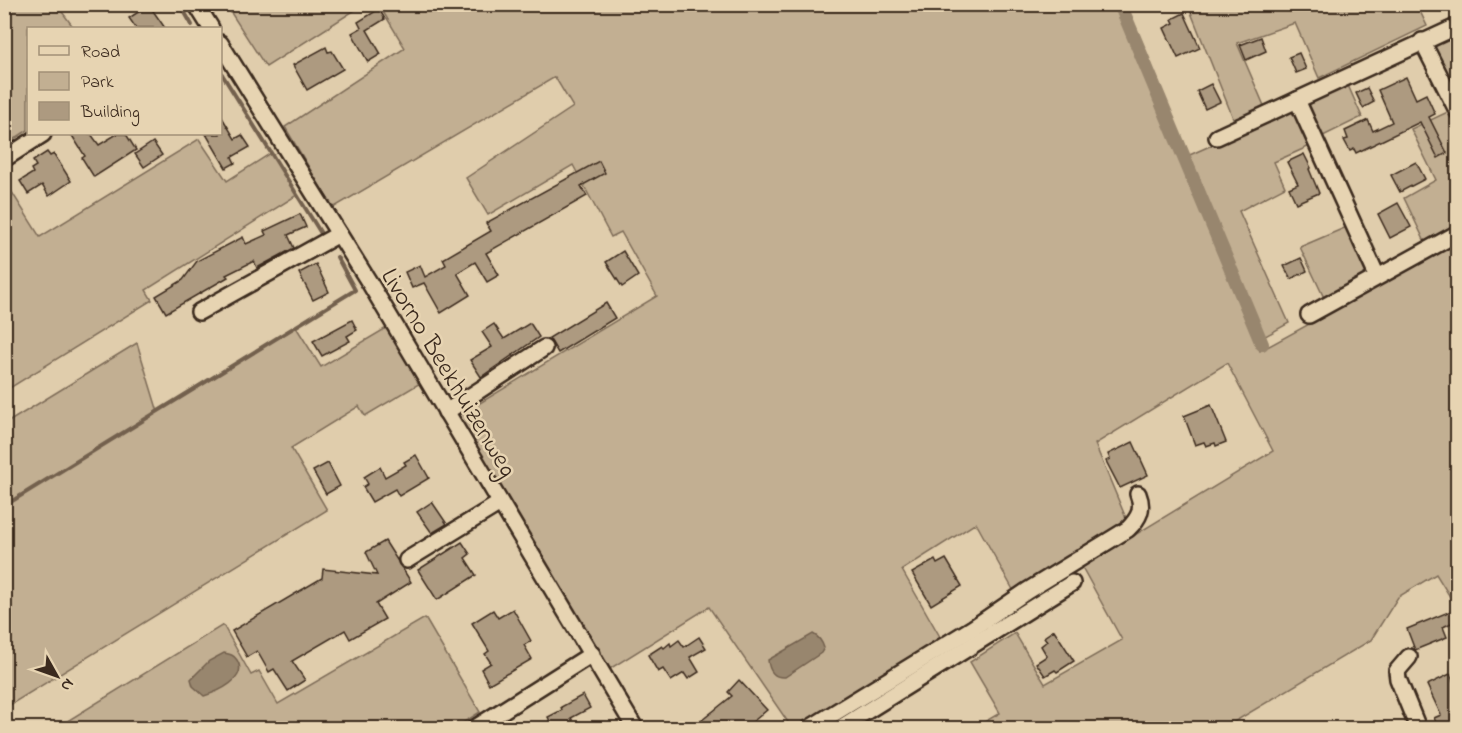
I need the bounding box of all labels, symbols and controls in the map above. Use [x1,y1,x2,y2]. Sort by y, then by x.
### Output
legend [27,27,222,135]
text: Road [81,40,120,66]
text: Park [81,70,114,96]
text: Building [80,100,140,127]
street label: Livorno Beekhuizenweg [370,262,525,486]
north arrow [27,646,87,706]
text: N [54,673,80,696]

